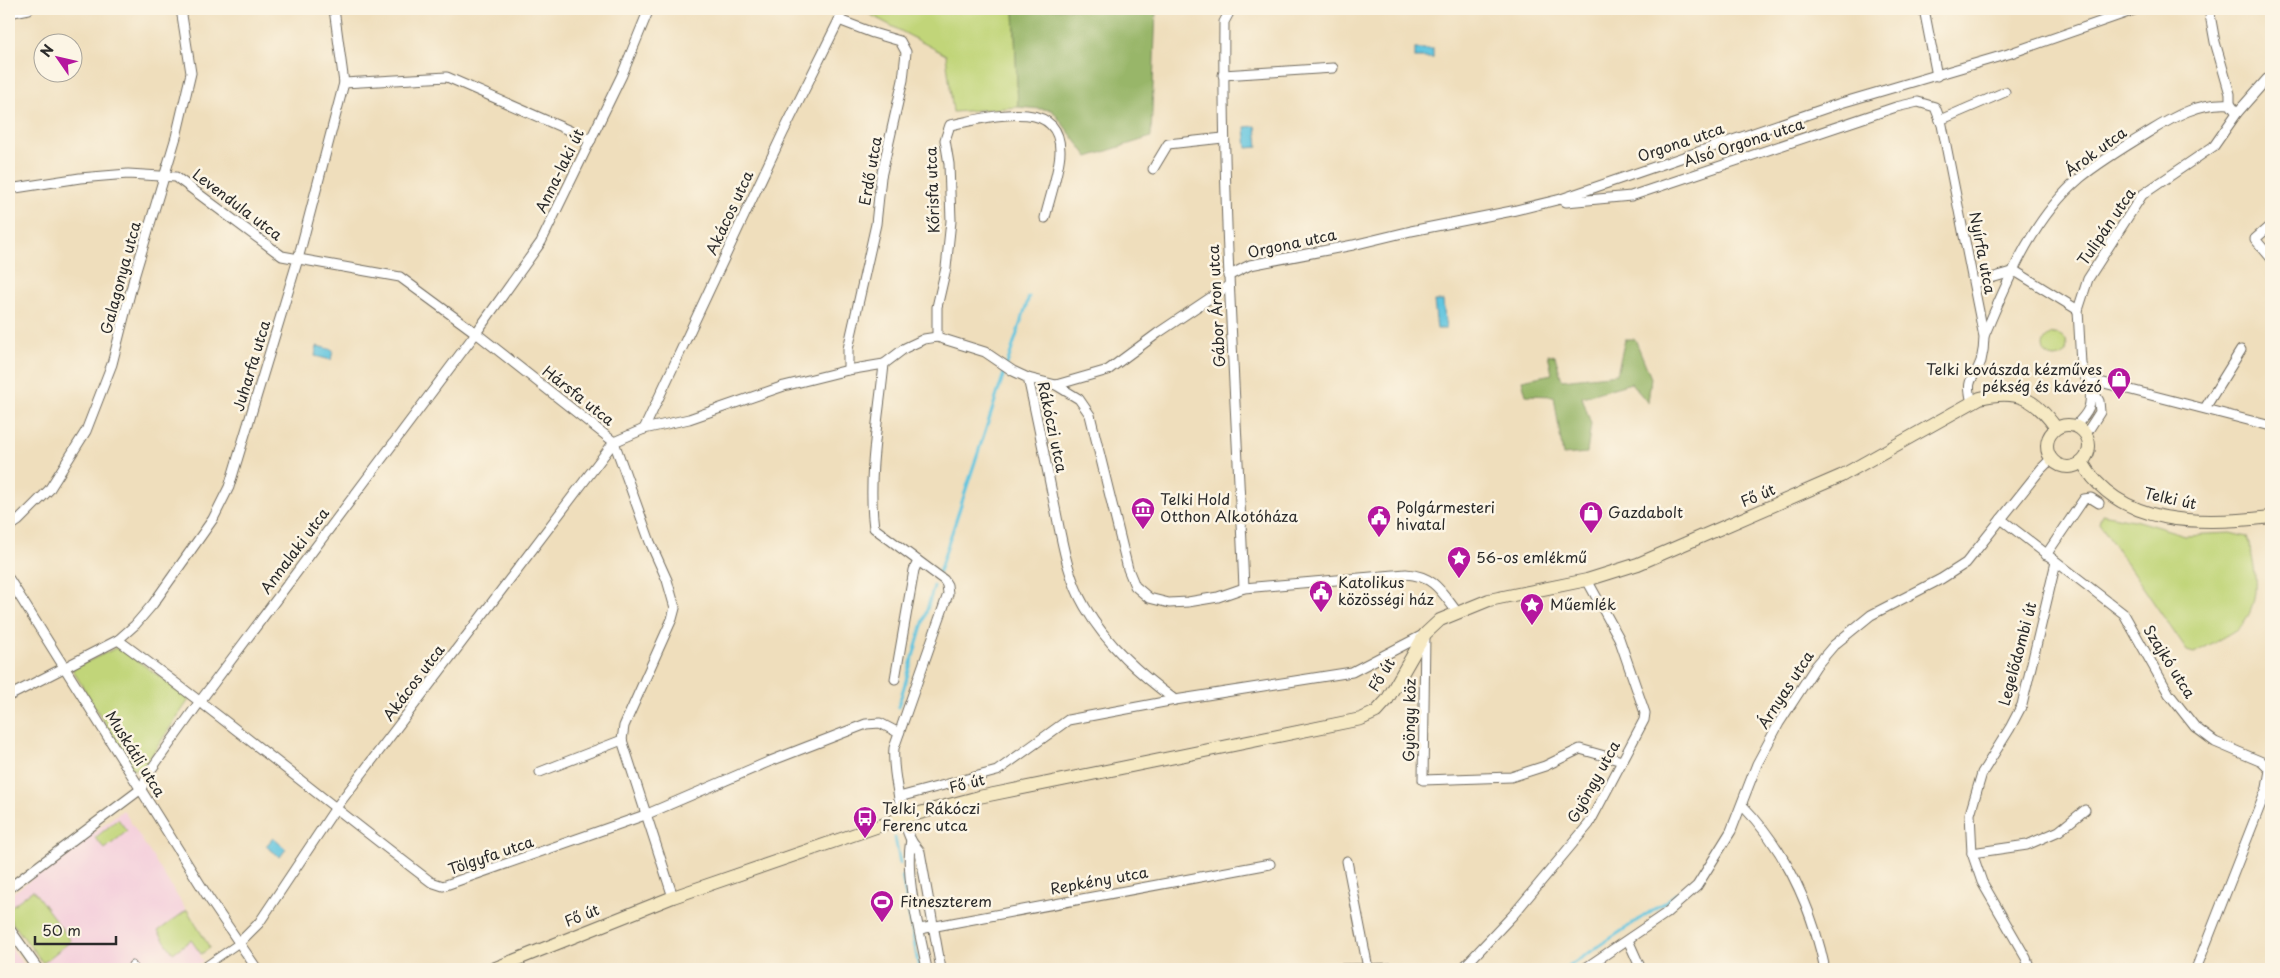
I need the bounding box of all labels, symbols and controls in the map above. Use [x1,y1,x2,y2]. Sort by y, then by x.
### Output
north arrow [32,32,82,82]
text: N [35,40,59,61]
street label: Alsó Orgona utca [1680,111,1807,172]
street label: Orgona utca [1634,116,1727,167]
street label: Árok utca [2059,120,2131,181]
street label: Anna-laki út [528,124,589,216]
street label: Erdő utca [852,134,887,207]
street label: Kőrisfa utca [918,146,944,234]
street label: Levendula utca [188,162,288,246]
street label: Akácos utca [699,166,759,258]
street label: Tulipán utca [2071,182,2141,270]
street label: Nyírfa utca [1964,210,2003,296]
street label: Galagonya utca [93,218,146,337]
street label: Orgona utca [1245,222,1339,263]
street label: Gábor Áron utca [1201,243,1230,368]
street label: Juharfa utca [226,316,276,414]
place label: Telki kovászda kézműves pékség és kávézó [1926,357,2102,397]
street label: Hársfa utca [538,359,621,431]
shop icon: Telki kovászda kézműves pékség és kávézó [2106,366,2132,400]
street label: Rákóczi utca [1033,379,1074,475]
street label: Fő út [1736,477,1778,512]
street label: Telki út [2142,481,2199,514]
place label: Telki Hold Otthon Alkotóháza [1160,487,1298,527]
place label: Polgármesteri hivatal [1396,495,1495,535]
museum icon: Telki Hold Otthon Alkotóháza [1130,496,1156,530]
shop icon: Gazdabolt [1578,500,1604,534]
place label: Gazdabolt [1608,500,1683,523]
street label: Annalaki utca [254,502,334,598]
public building icon: Polgármesteri hivatal [1366,504,1392,538]
place icon: 56-os emlékmű [1446,545,1472,579]
place label: 56-os emlékmű [1476,545,1587,568]
place label: Katolikus közösségi ház [1338,570,1434,610]
public building icon: Katolikus közösségi ház [1308,579,1334,613]
place icon: Műemlék [1519,592,1545,626]
place label: Műemlék [1550,592,1616,615]
street label: Legelődombi út [1992,599,2041,708]
street label: Szajkó utca [2139,620,2202,703]
street label: Akácos utca [376,638,450,725]
street label: Árnyas utca [1751,645,1819,733]
street label: Fő út [1362,653,1400,696]
street label: Gyöngy köz [1396,678,1421,762]
street label: Muskátli utca [101,706,172,801]
street label: Gyöngy utca [1561,735,1625,827]
street label: Fő út [946,767,987,798]
place label: Telki, Rákóczi Ferenc utca [882,796,980,836]
bus stop icon: Telki, Rákóczi Ferenc utca [852,805,878,839]
street label: Tölgyfa utca [445,829,537,880]
street label: Repkény utca [1048,859,1150,899]
sports icon: Fitneszterem [869,889,895,923]
place label: Fitneszterem [900,889,992,912]
street label: Fő út [560,897,602,932]
scale bar [35,913,116,945]
text: 50 m [42,918,81,941]

